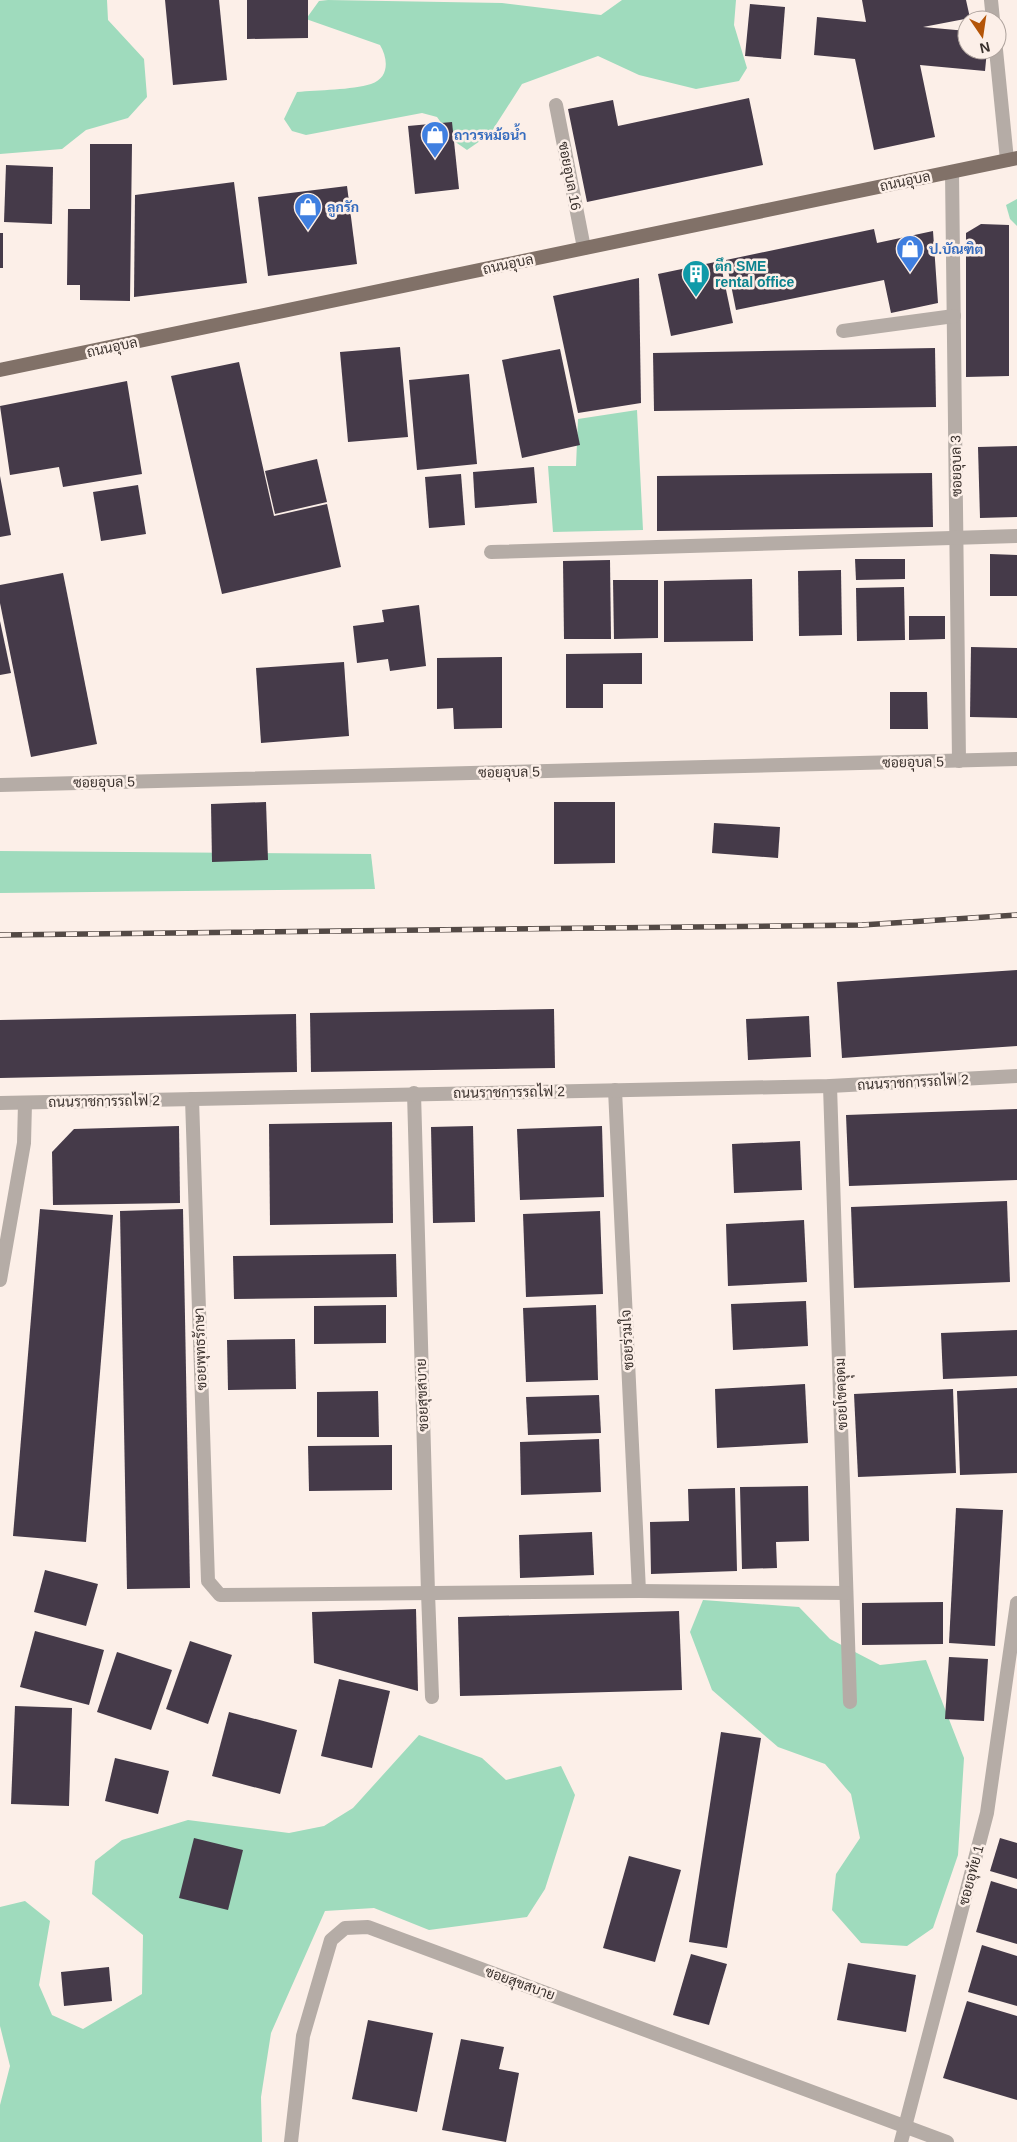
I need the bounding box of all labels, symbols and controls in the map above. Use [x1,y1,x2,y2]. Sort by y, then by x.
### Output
north arrow [957,10,1007,60]
text: N [978,39,992,57]
shop icon: ถาวรหม้อน้ำ [420,120,450,159]
place label: ถาวรหม้อน้ำ [454,123,526,143]
street label: ซอยอุบล 16 [554,140,585,212]
street label: ถนนอุบล [878,168,932,196]
shop icon: ลูกรัก [293,192,323,231]
place label: ลูกรัก [327,199,359,218]
shop icon: ป.บัณฑิต [895,234,925,273]
place label: ป.บัณฑิต [929,241,983,257]
street label: ถนนอุบล [481,251,535,279]
place label: ตึก SME rental office [715,257,795,290]
building icon: ตึก SME rental office [681,259,711,298]
street label: ถนนอุบล [85,334,139,362]
street label: ซอยอุบล 3 [947,435,967,497]
street label: ซอยอุบล 5 [882,753,944,773]
street label: ซอยอุบล 5 [478,763,540,783]
street label: ซอยอุบล 5 [73,773,135,793]
street label: ถนนราชการรถไฟ 2 [857,1071,969,1093]
street label: ถนนราชการรถไฟ 2 [453,1083,565,1101]
street label: ถนนราชการรถไฟ 2 [48,1092,160,1110]
street label: ซอยพุทธรักษา [191,1307,211,1391]
street label: ซอยร่วมใจ [617,1309,637,1371]
street label: ซอยโชคอุุดม [832,1357,857,1430]
street label: ซอยสุขสบาย [413,1358,433,1432]
street label: ซอยอุทัย 1 [955,1843,989,1908]
street label: ซอยสุขสบาย [482,1963,557,2005]

